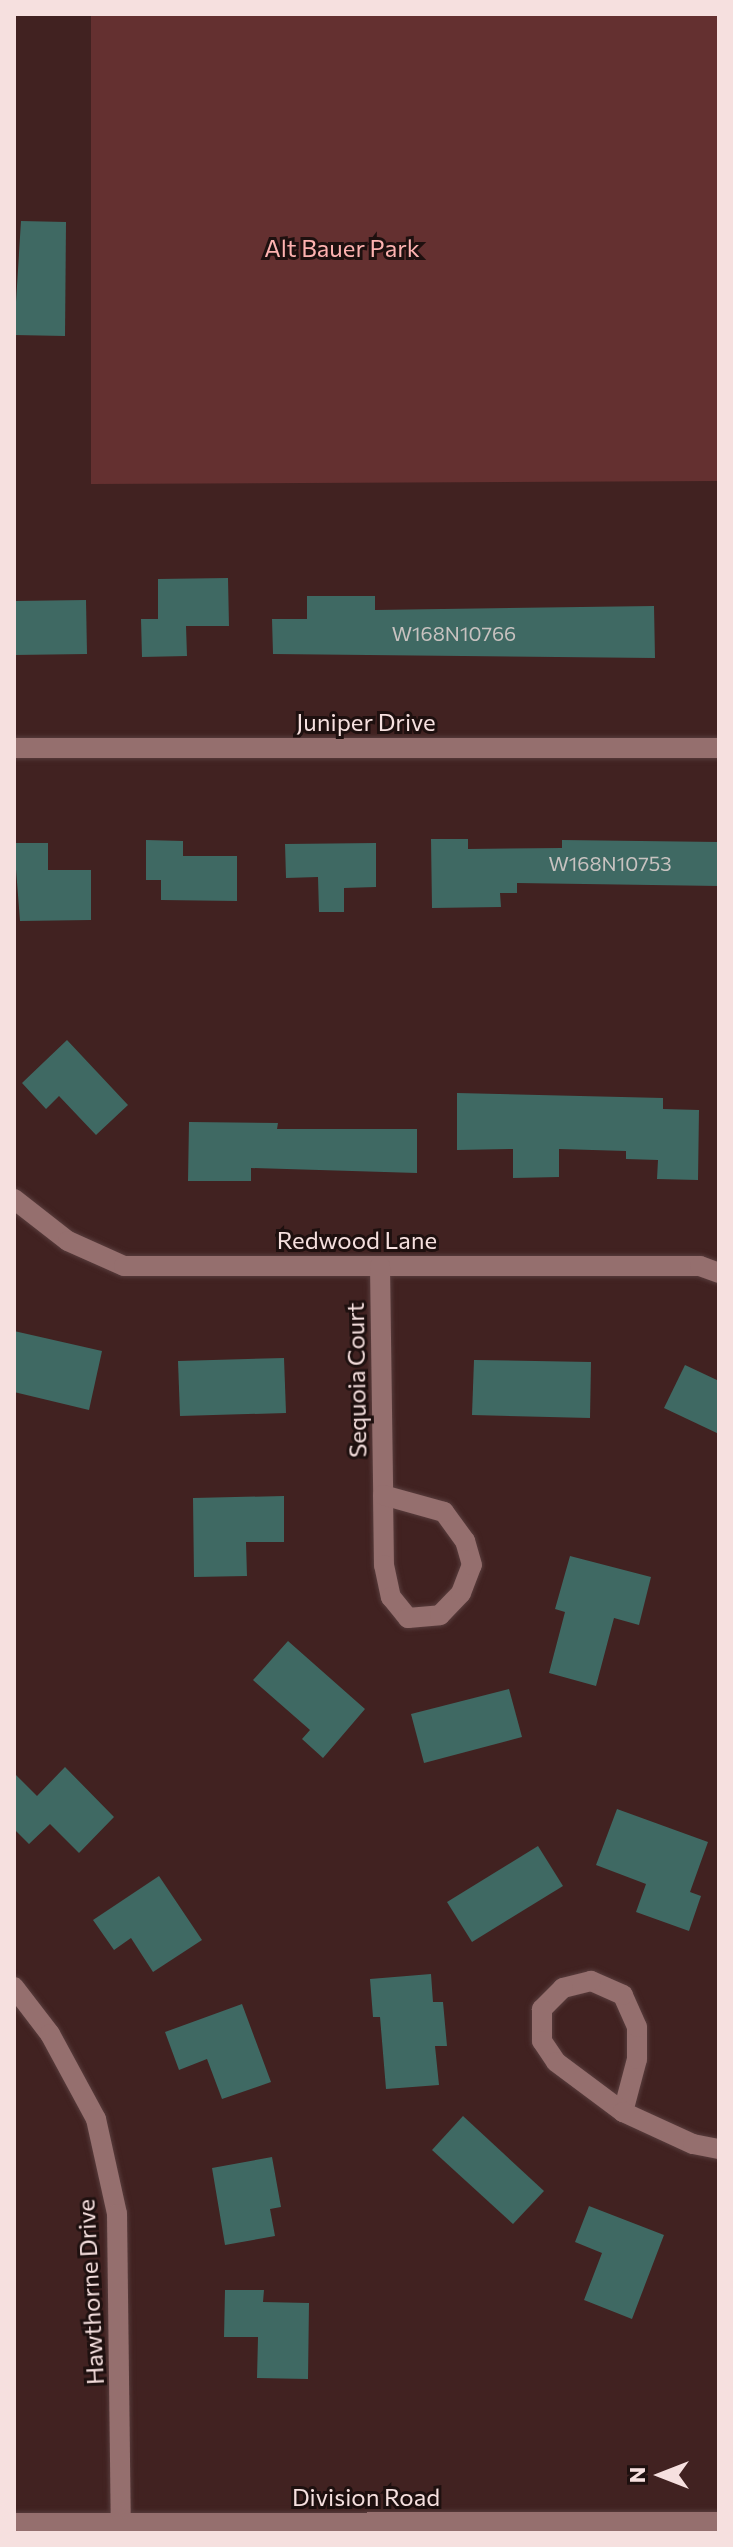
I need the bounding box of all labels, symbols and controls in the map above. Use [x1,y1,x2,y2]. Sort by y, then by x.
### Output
park label: Alt Bauer Park [264,234,420,262]
house number: W168N10766 [392,621,516,645]
street label: Juniper Drive [296,708,436,736]
house number: W168N10753 [548,851,672,875]
street label: Redwood Lane [277,1226,437,1254]
street label: Sequoia Court [340,1302,372,1458]
street label: Hawthorne Drive [71,2198,109,2386]
north arrow [621,2435,701,2515]
text: N [623,2467,650,2483]
street label: Division Road [292,2483,440,2511]

